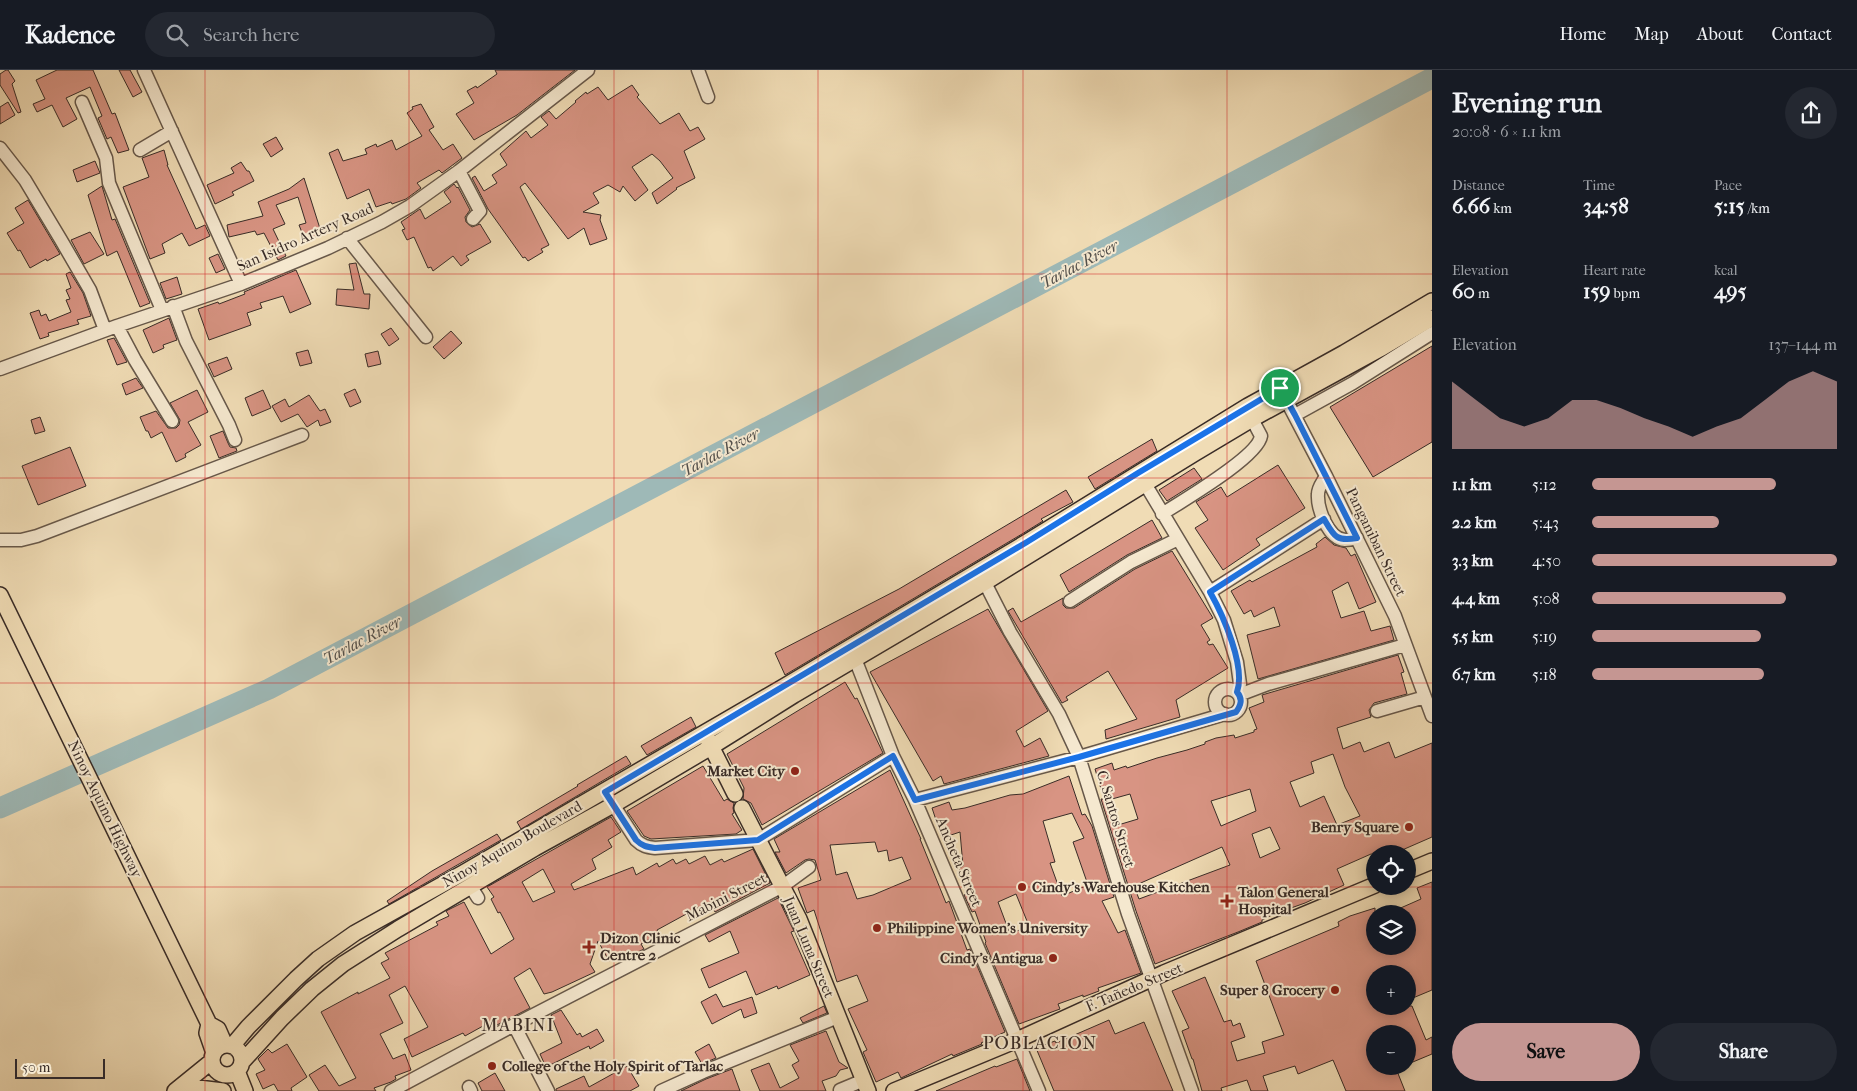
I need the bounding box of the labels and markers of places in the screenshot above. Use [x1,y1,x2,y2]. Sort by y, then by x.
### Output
pin [1259,367,1301,409]
place label: Market City [706,762,786,780]
marker: Market City [789,765,801,777]
place label: Benry Square [1311,818,1400,836]
marker: Benry Square [1403,821,1415,833]
place label: Cindy's Warehouse Kitchen [1032,878,1210,896]
marker: Cindy's Warehouse Kitchen [1016,881,1028,893]
place label: Talon General Hospital [1237,883,1330,918]
marker: Talon General Hospital [1220,894,1234,908]
place label: Philippine Women's University [887,919,1089,937]
marker: Philippine Women's University [871,922,883,934]
place label: Dizon Clinic Centre 2 [600,929,681,964]
marker: Dizon Clinic Centre 2 [582,940,596,954]
place label: Cindy's Antigua [940,949,1044,967]
marker: Cindy's Antigua [1047,952,1059,964]
place label: Super 8 Grocery [1220,981,1326,999]
marker: Super 8 Grocery [1329,984,1341,996]
place label: College of the Holy Spirit of Tarlac [502,1057,723,1075]
marker: College of the Holy Spirit of Tarlac [486,1060,498,1072]

